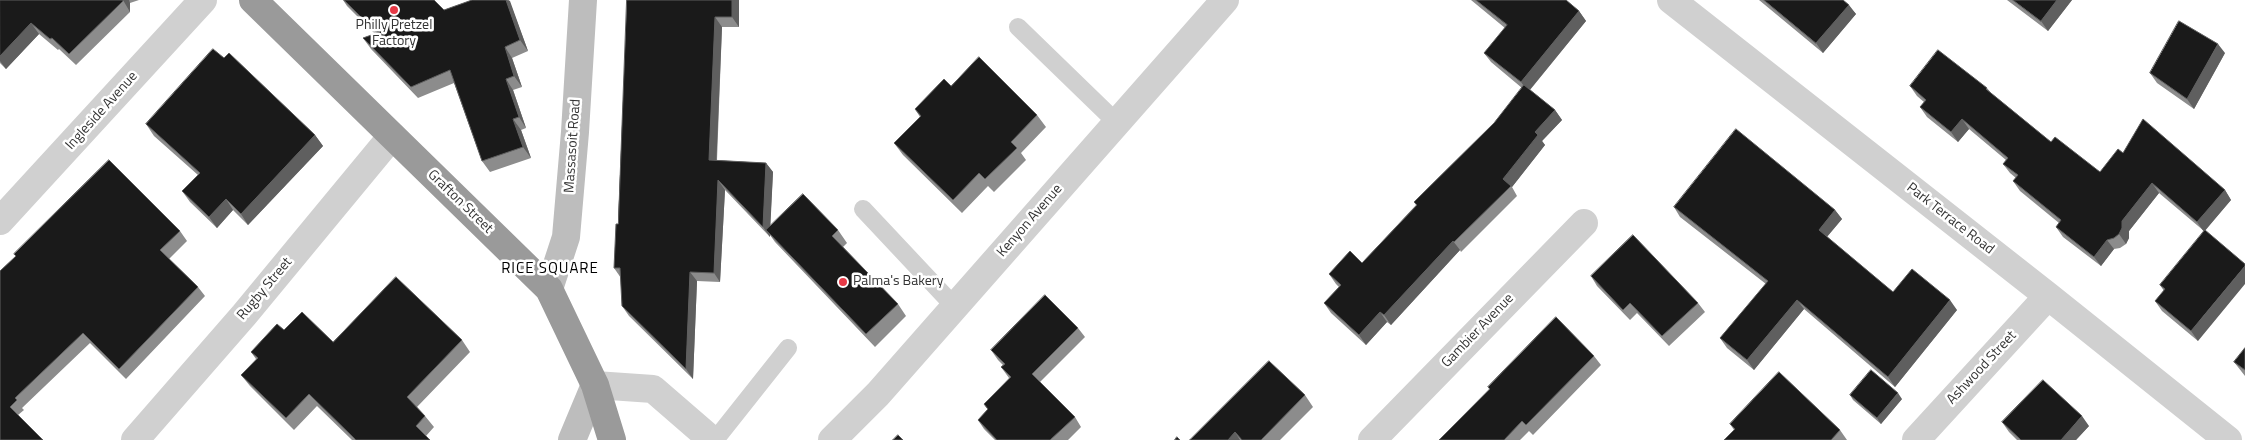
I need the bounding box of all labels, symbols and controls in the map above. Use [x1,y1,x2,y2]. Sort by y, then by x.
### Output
marker: Philly Pretzel Factory [388,4,400,16]
place label: Philly Pretzel Factory [356,18,432,50]
street label: Ingleside Avenue [63,68,141,154]
street label: Massasoit Road [561,98,585,194]
street label: Grafton Street [424,167,496,237]
street label: Park Terrace Road [1903,180,1997,258]
street label: Kenyon Avenue [994,181,1066,261]
street label: Rugby Street [234,254,296,324]
district label: RICE SQUARE [500,260,600,278]
place label: Palma's Bakery [853,274,943,290]
marker: Palma's Bakery [837,276,849,288]
street label: Gambier Avenue [1438,290,1518,372]
street label: Ashwood Street [1944,328,2020,408]

